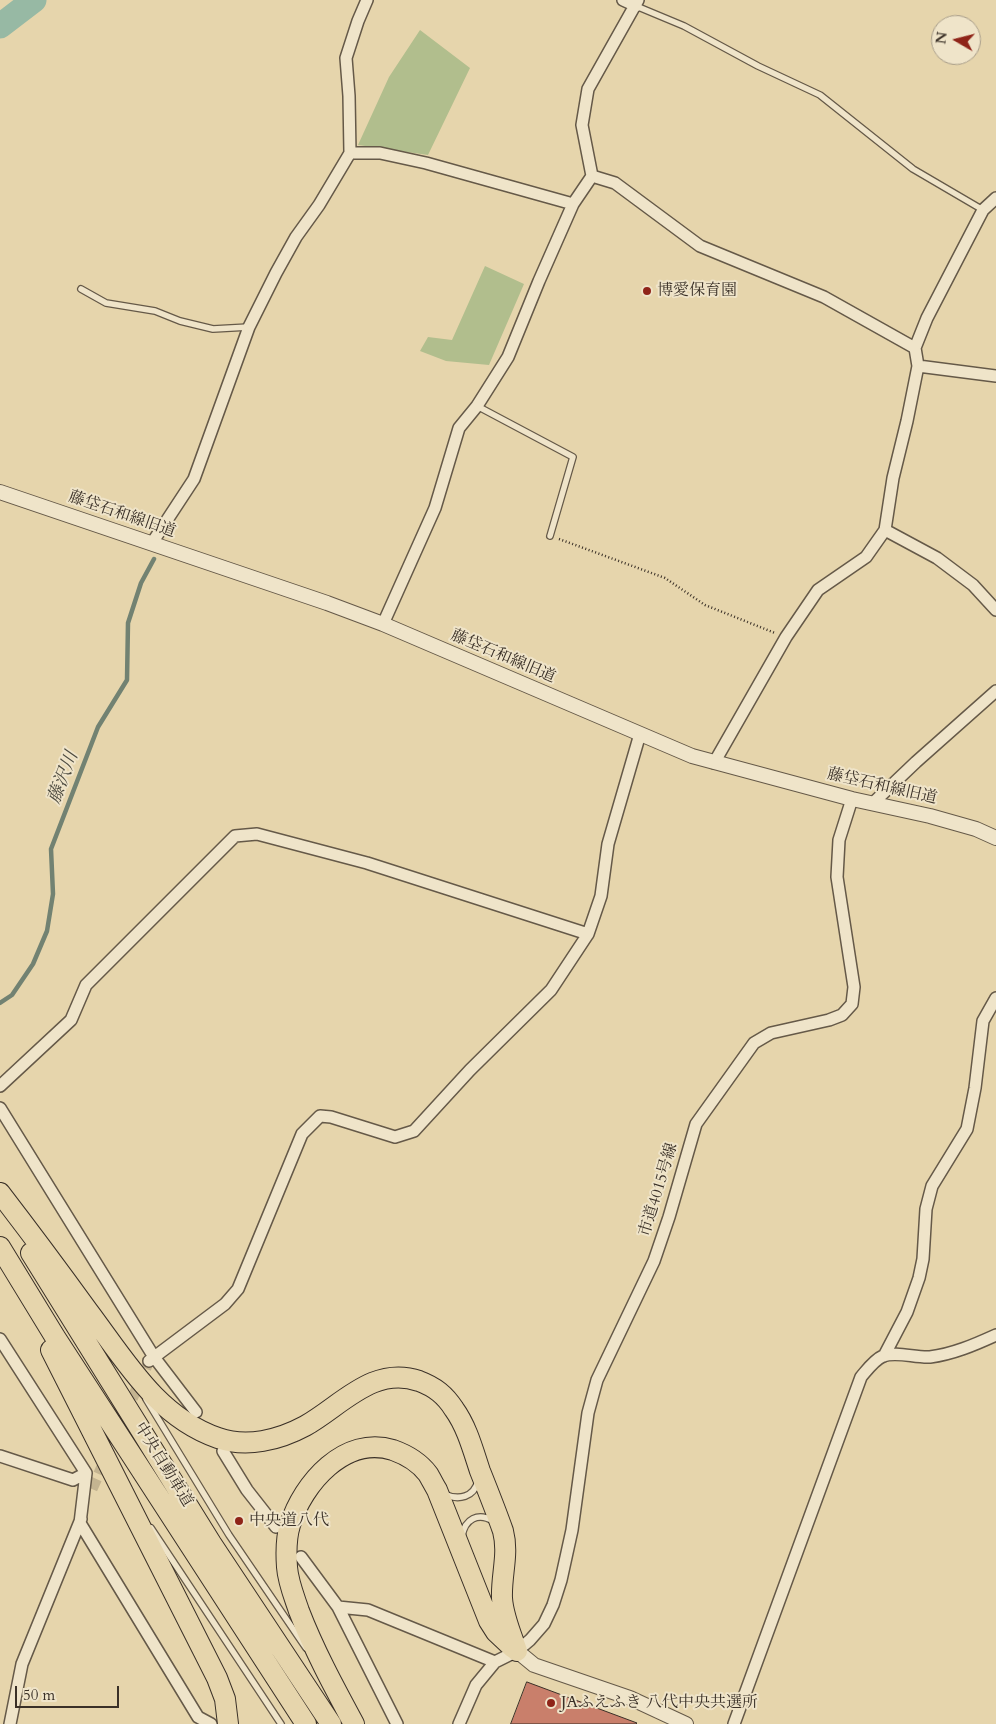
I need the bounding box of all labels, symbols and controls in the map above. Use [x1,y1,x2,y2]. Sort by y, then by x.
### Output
north arrow [931,15,981,65]
text: N [931,31,952,45]
place label: 博愛保育園 [657,281,737,301]
marker: 博愛保育園 [641,285,653,297]
street label: 藤垈石和線旧道 [66,488,178,542]
street label: 藤垈石和線旧道 [448,626,558,688]
water label: 藤沢川 [44,749,84,807]
street label: 藤垈石和線旧道 [825,765,939,809]
street label: 市道4015号線 [636,1141,682,1239]
street label: 中央自動車道 [129,1419,197,1511]
place label: 中央道八代 [249,1511,329,1531]
marker: 中央道八代 [233,1515,245,1527]
scale bar [18,1676,121,1708]
text: 50 m [23,1685,55,1705]
place label: JAふえふき 八代中央共選所 [561,1693,758,1713]
marker: JAふえふき 八代中央共選所 [545,1697,557,1709]

